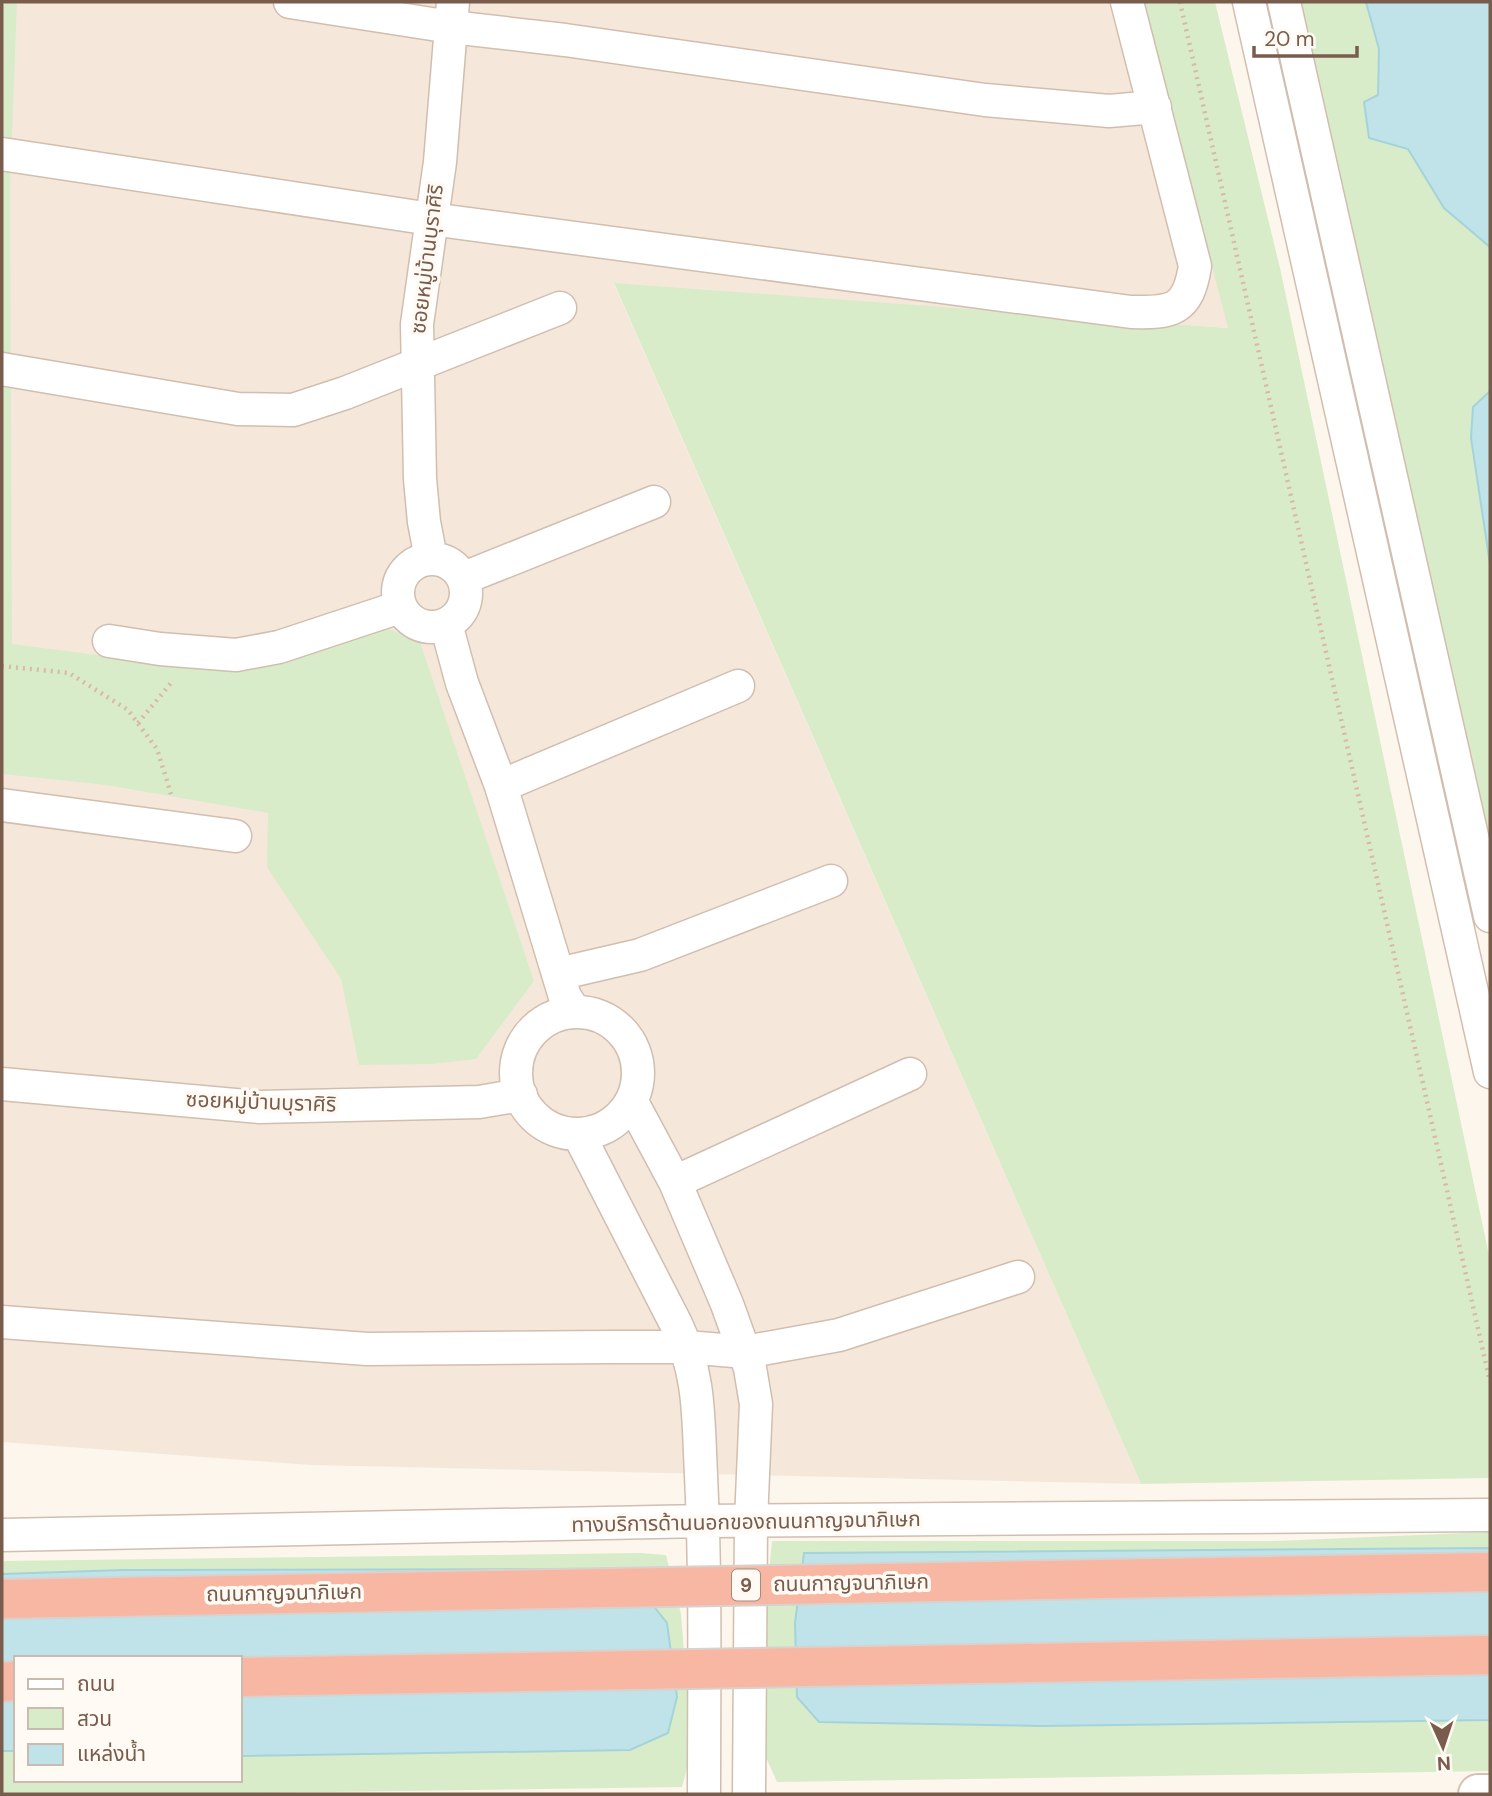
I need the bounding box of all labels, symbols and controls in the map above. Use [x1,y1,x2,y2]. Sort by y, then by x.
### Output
scale bar [1254,14,1357,58]
text: 20 m [1264,25,1315,53]
street label: ซอยหมู่บ้านบุราศิริ [404,183,450,335]
street label: ซอยหมู่บ้านบุราศิริ [185,1085,337,1119]
street label: ทางบริการด้านนอกของถนนกาญจนาภิเษก [571,1505,921,1539]
street label: ถนนกาญจนาภิเษก [773,1568,929,1598]
road number: 9 [732,1569,760,1600]
street label: ถนนกาญจนาภิเษก [206,1578,362,1608]
legend [14,1656,242,1782]
text: ถนน [77,1670,115,1698]
text: สวน [77,1705,112,1733]
north arrow [1408,1712,1478,1782]
text: แหล่งน้ำ [77,1739,146,1768]
text: N [1436,1751,1451,1776]

